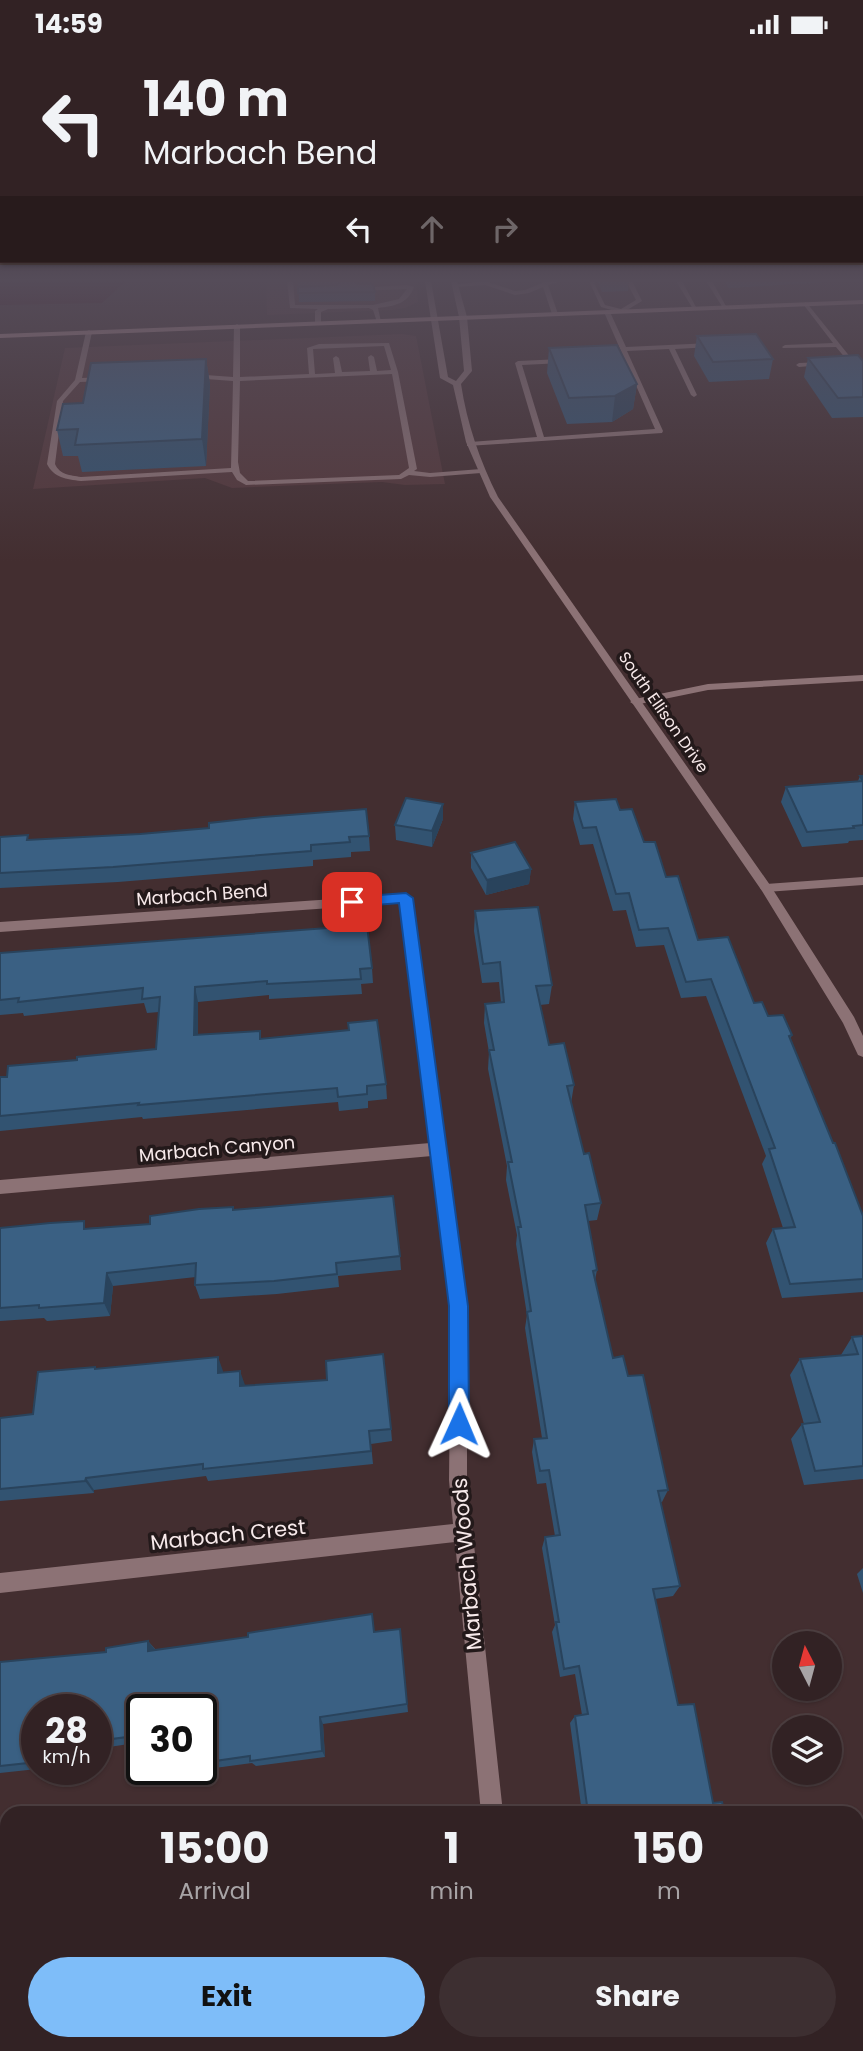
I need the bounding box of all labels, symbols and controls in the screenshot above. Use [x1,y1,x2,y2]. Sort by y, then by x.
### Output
text: 14:59 [35,6,103,42]
text: 140 m [143,65,289,133]
icon: left [28,77,119,168]
text: Marbach Bend [143,130,377,175]
icon: left [340,210,378,248]
icon: ahead [413,210,451,248]
icon: right [486,210,524,248]
street label: South Ellison Drive [613,647,714,778]
pin [322,872,382,932]
street label: Marbach Bend [135,877,269,912]
icon: arrive [333,883,371,921]
street label: Marbach Canyon [138,1129,296,1168]
position arrow [422,1387,496,1461]
street label: Marbach Woods [445,1477,488,1651]
street label: Marbach Crest [149,1512,307,1557]
north arrow [772,1631,842,1701]
map controls [772,1631,842,1785]
speed limit sign: 30 [126,1694,217,1785]
text: 28 [45,1706,88,1755]
button: layers [772,1715,842,1785]
text: km/h [43,1744,90,1769]
text: 15:00 [160,1819,270,1878]
text: 1 [444,1819,460,1878]
text: 150 [634,1819,704,1878]
text: Arrival [179,1875,251,1907]
text: min [430,1875,474,1907]
text: m [657,1875,681,1907]
button: Exit [28,1957,425,2037]
button: Share [439,1957,836,2037]

